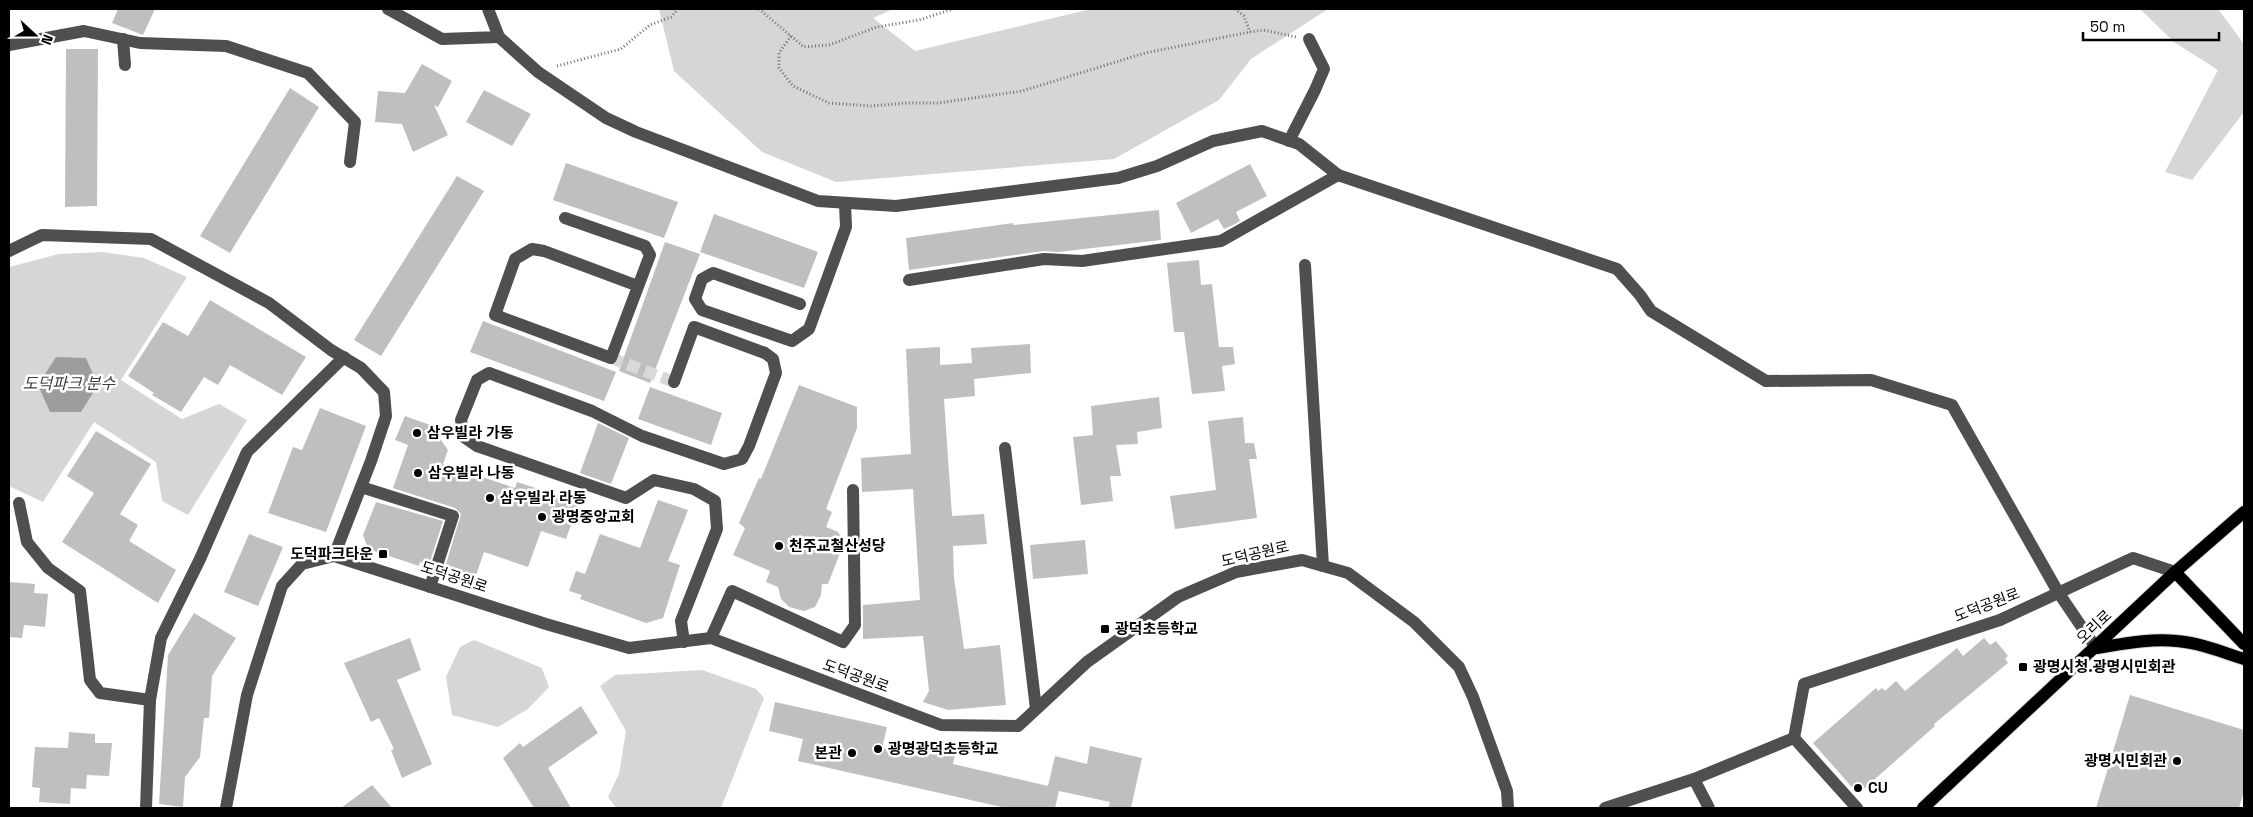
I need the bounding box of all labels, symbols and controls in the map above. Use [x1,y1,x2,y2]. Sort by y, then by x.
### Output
north arrow [10,10,60,60]
scale bar [2083,10,2219,42]
text: 50 m [2090,17,2125,36]
text: N [37,32,57,47]
water label: 도덕파크 분수 [23,373,116,394]
place label: 삼우빌라 가동 [427,423,514,442]
marker: 삼우빌라 가동 [411,427,423,439]
place label: 삼우빌라 나동 [428,463,515,482]
marker: 삼우빌라 나동 [412,467,424,479]
place label: 삼우빌라 라동 [500,488,587,507]
marker: 삼우빌라 라동 [484,492,496,504]
place label: 광명중앙교회 [552,507,635,526]
marker: 광명중앙교회 [536,511,548,523]
place label: 천주교철산성당 [789,536,886,555]
street label: 도덕공원로 [1219,536,1291,571]
marker: 천주교철산성당 [773,540,785,552]
place label: 도덕파크타운 [290,544,373,563]
marker: 도덕파크타운 [377,548,389,560]
street label: 도덕공원로 [418,557,490,596]
street label: 도덕공원로 [1951,583,2022,626]
street label: 오리로 [2072,606,2115,648]
place label: 광덕초등학교 [1115,619,1198,638]
marker: 광덕초등학교 [1099,623,1111,635]
street label: 도덕공원로 [820,655,892,696]
place label: 광명시청.광명시민회관 [2033,657,2176,676]
marker: 광명시청.광명시민회관 [2017,661,2029,673]
place label: 광명광덕초등학교 [888,739,999,758]
place label: 본관 [814,743,842,762]
marker: 광명광덕초등학교 [872,743,884,755]
marker: 본관 [846,747,858,759]
place label: 광명시민회관 [2084,751,2167,770]
marker: 광명시민회관 [2171,755,2183,767]
place label: CU [1868,778,1888,797]
marker: CU [1852,782,1864,794]

